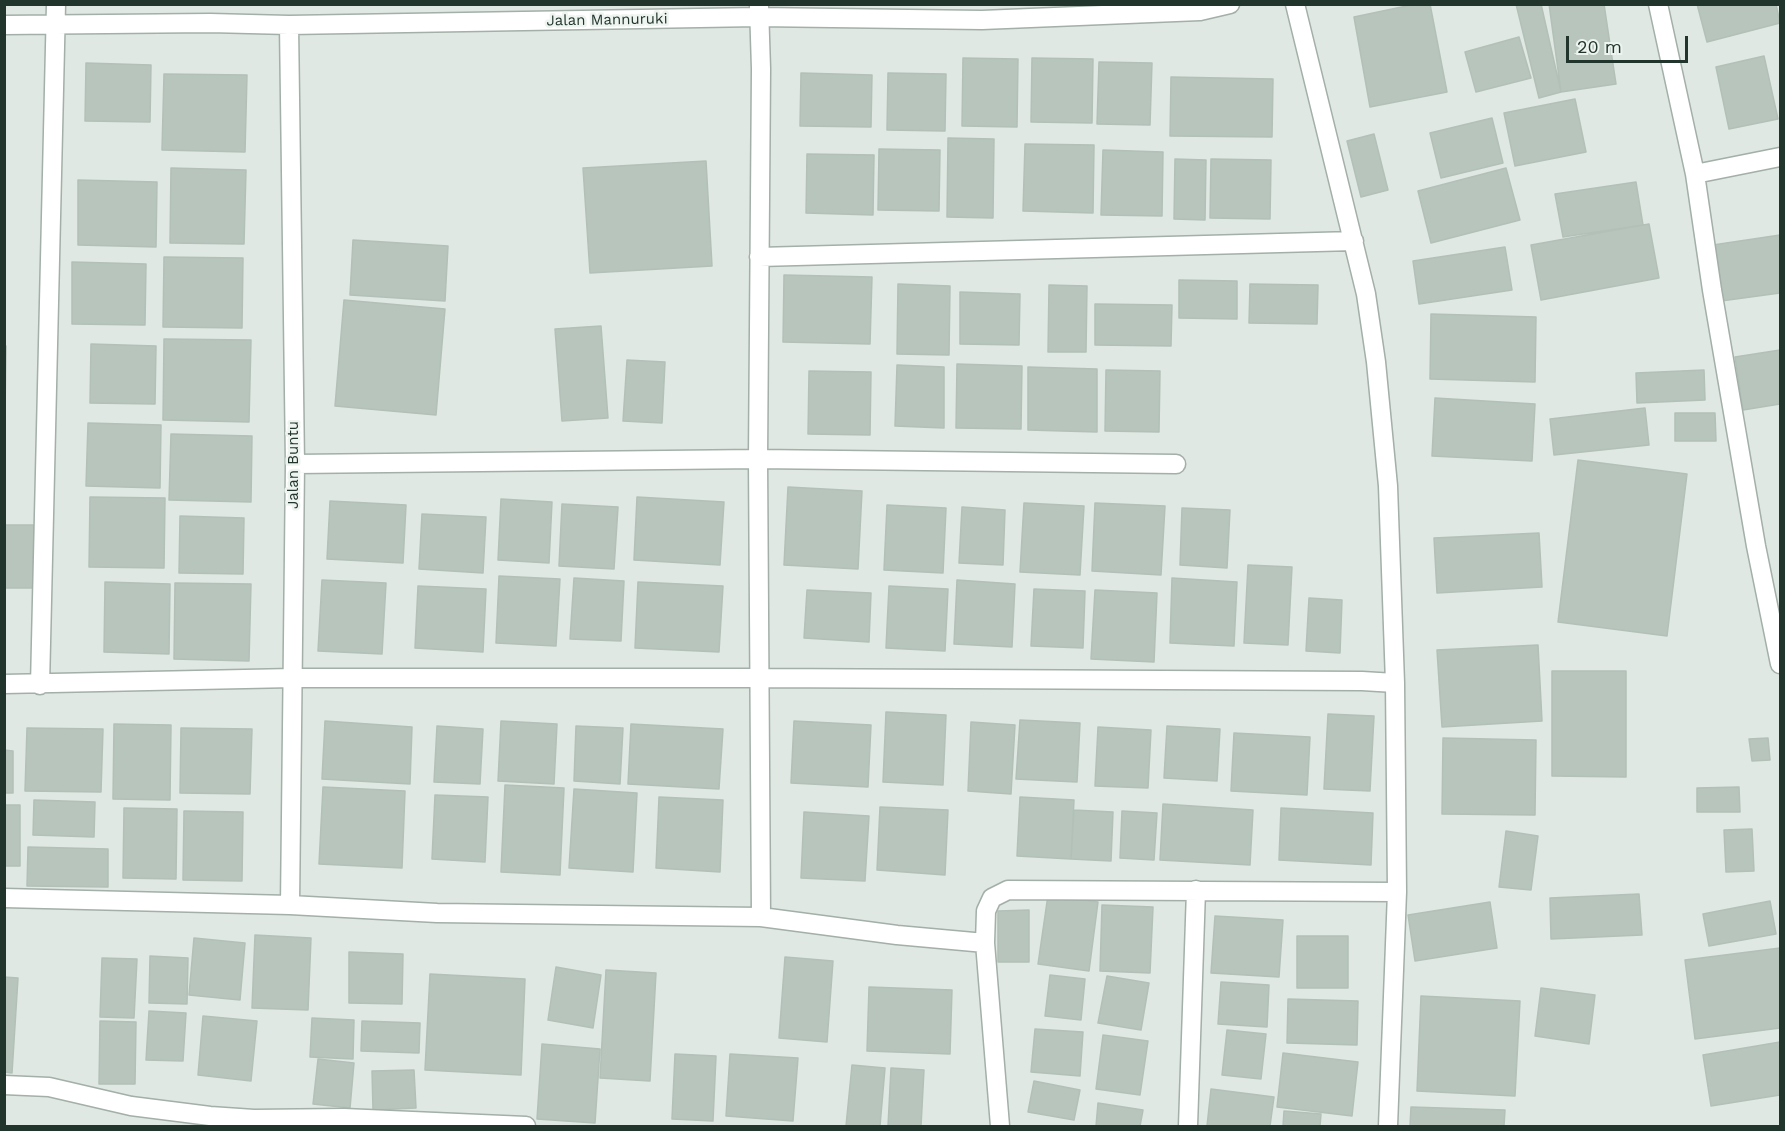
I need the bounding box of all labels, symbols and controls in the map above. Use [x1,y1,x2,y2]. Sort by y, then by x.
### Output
street label: Jalan Mannuruki [546,10,668,30]
scale bar [1569,24,1690,62]
text: 20 m [1577,36,1622,57]
street label: Jalan Buntu [285,421,303,509]

